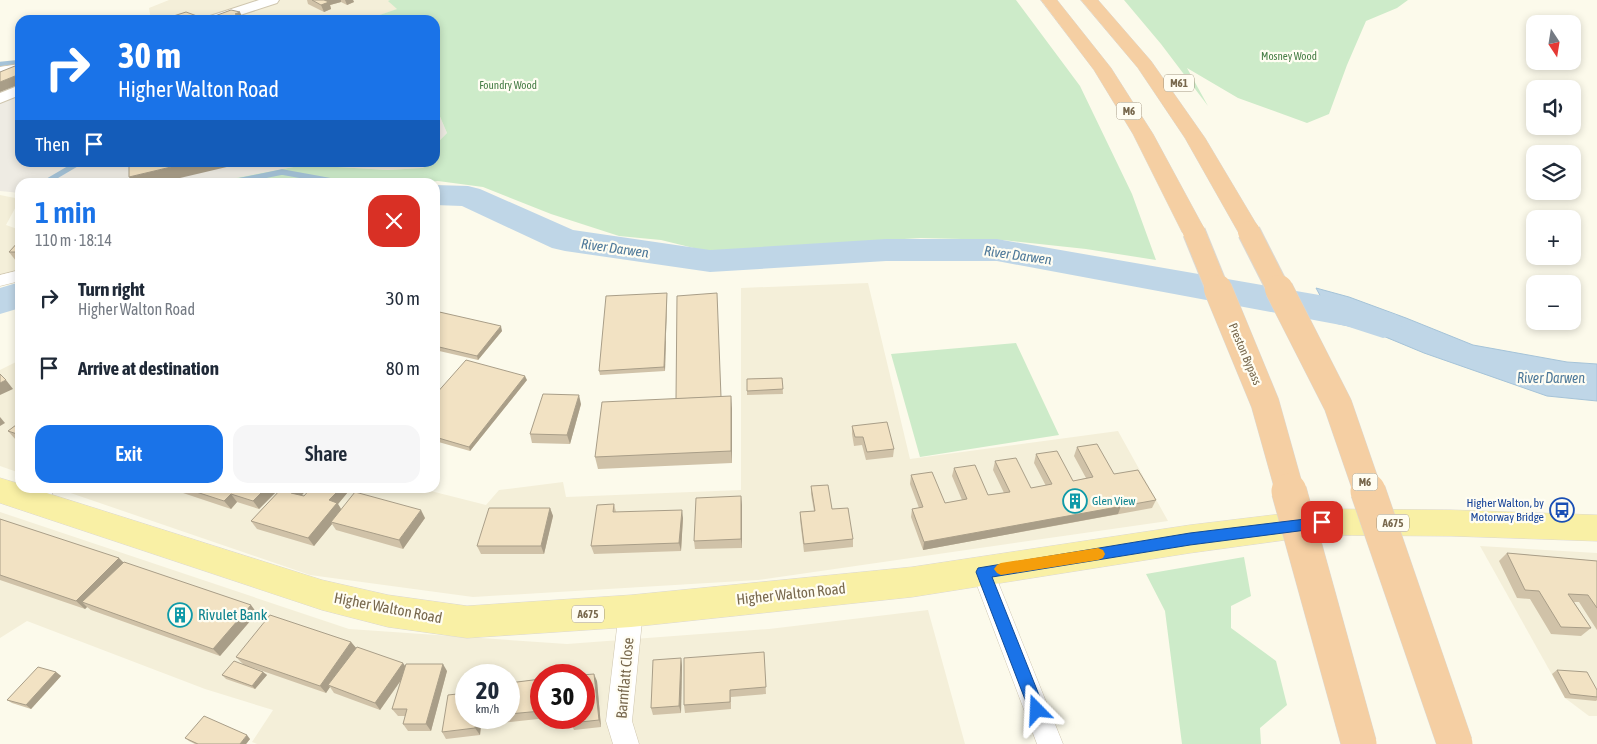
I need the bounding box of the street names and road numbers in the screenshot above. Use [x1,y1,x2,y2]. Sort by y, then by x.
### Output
road number: M61 [1164,75,1194,92]
road number: M6 [1116,102,1142,120]
street label: Preston Bypass [1226,321,1264,387]
road number: M6 [1352,474,1378,491]
road number: A675 [1377,514,1409,532]
street label: Higher Walton Road [735,579,846,608]
street label: Higher Walton Road [333,589,444,626]
road number: A675 [572,606,604,622]
street label: Barnflatt Close [612,637,637,719]

